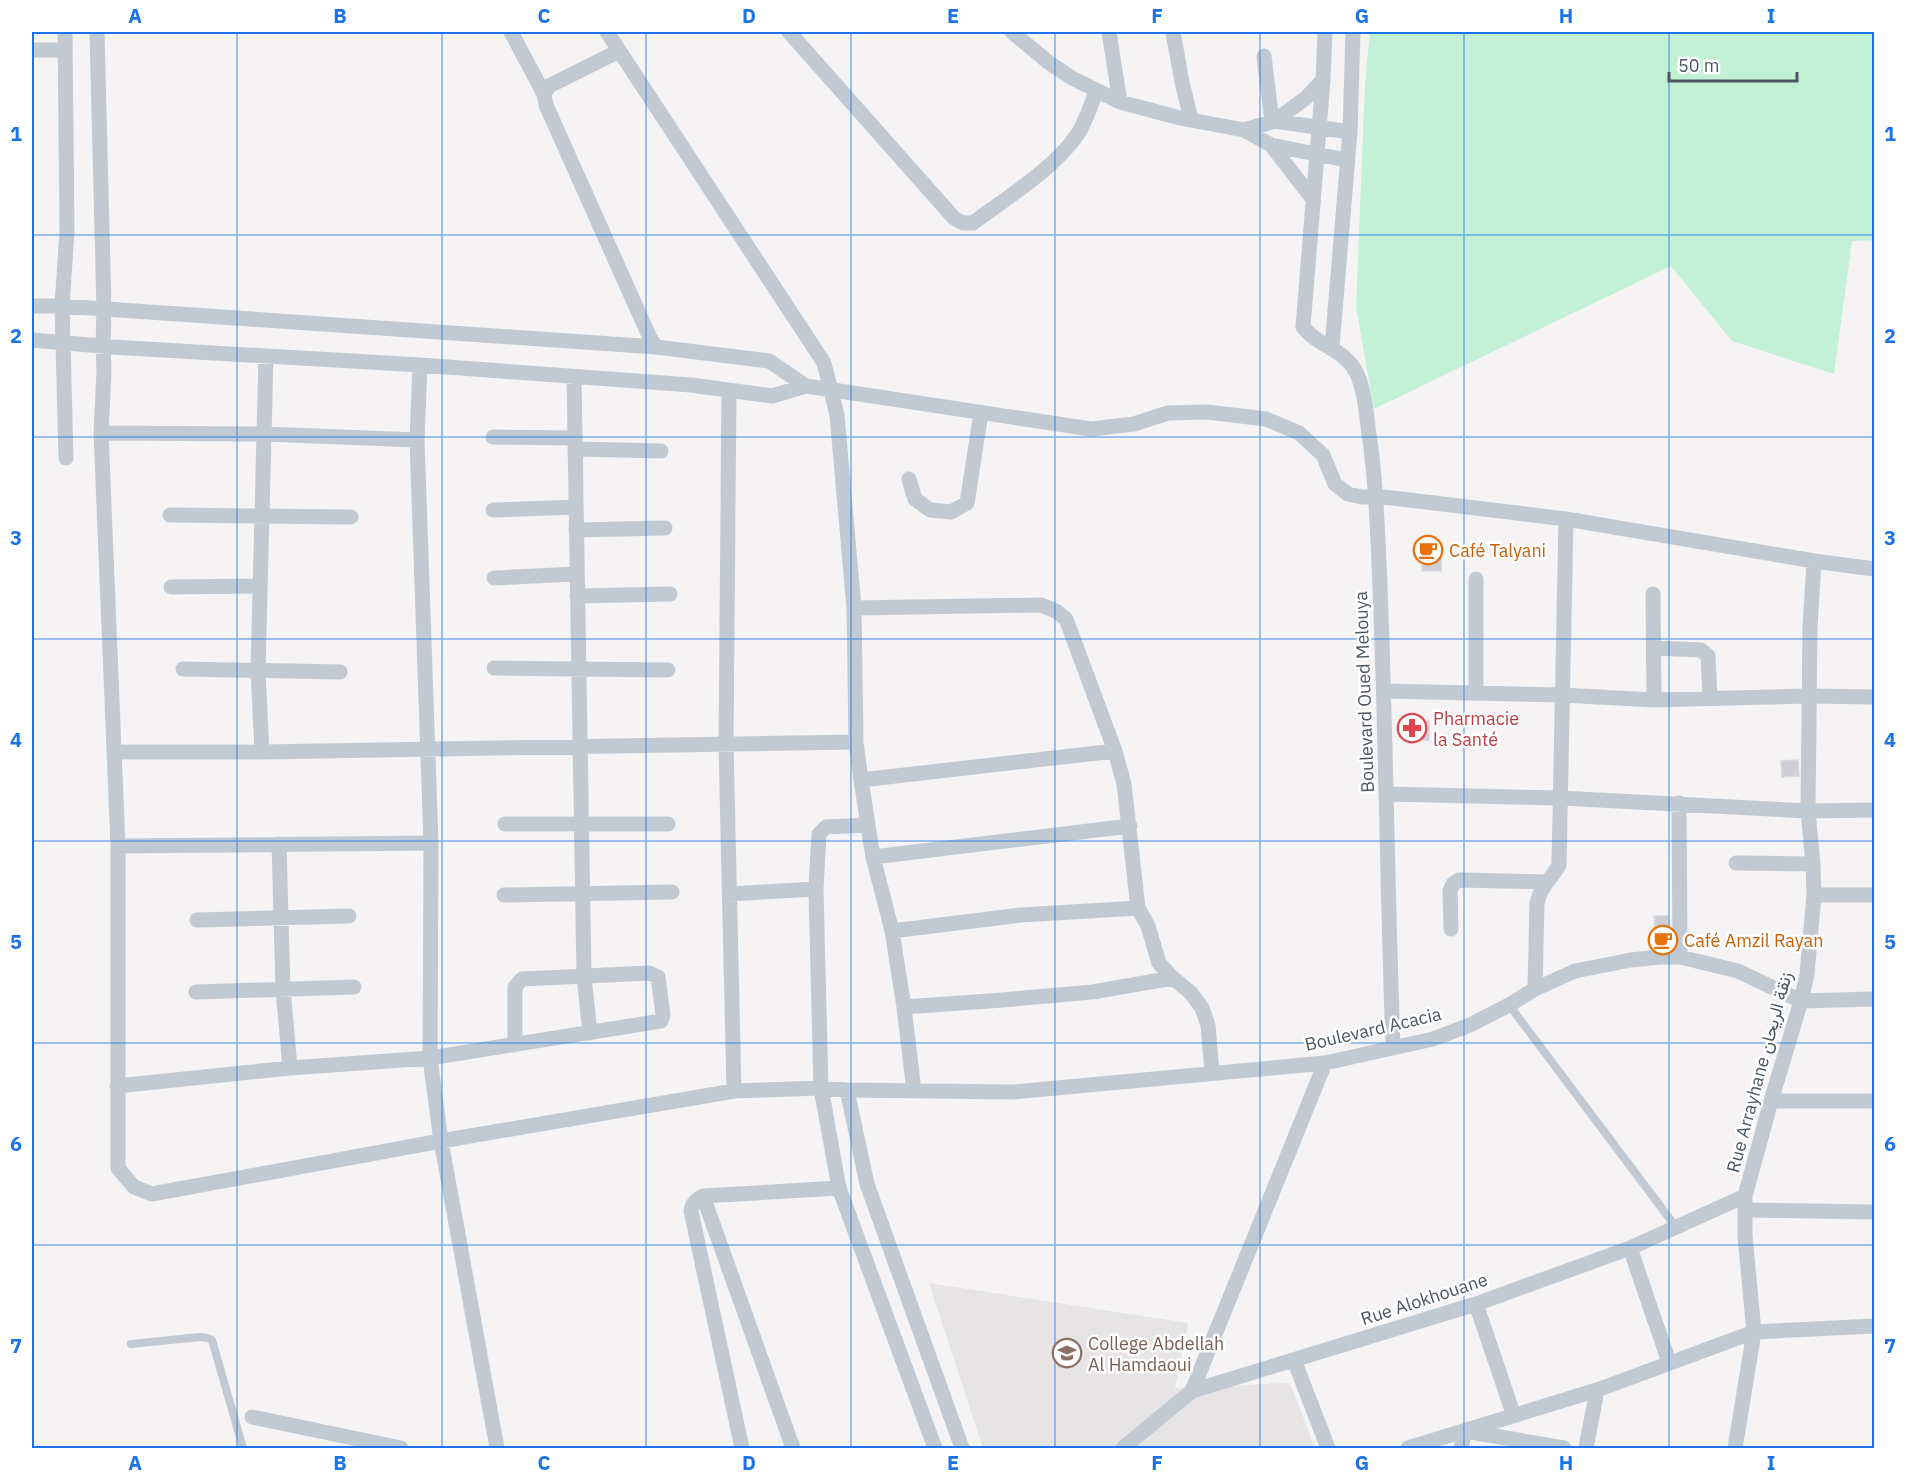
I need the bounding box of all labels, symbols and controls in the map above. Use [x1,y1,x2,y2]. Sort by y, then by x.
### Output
text: A [128,2,142,29]
text: B [333,2,347,29]
text: C [537,2,551,29]
text: D [742,2,756,29]
text: E [947,2,959,29]
text: F [1151,2,1163,29]
text: G [1355,2,1369,29]
text: H [1559,2,1573,29]
text: I [1767,2,1775,29]
scale bar [1669,45,1796,83]
text: 50 m [1678,54,1720,77]
text: 1 [10,120,22,147]
text: 1 [1884,120,1896,147]
text: 2 [10,322,22,349]
text: 2 [1884,322,1896,349]
text: 3 [10,524,22,551]
text: 3 [1884,524,1896,551]
cafe icon: Café Talyani [1412,534,1444,566]
place label: Café Talyani [1449,539,1546,562]
street label: Boulevard Oued Melouya [1349,590,1379,793]
place label: Pharmacie la Santé [1433,707,1519,751]
pharmacy icon: Pharmacie la Santé [1396,712,1428,744]
text: 4 [10,726,22,753]
text: 4 [1884,726,1896,753]
cafe icon: Café Amzil Rayan [1647,924,1679,956]
text: 5 [10,928,22,955]
text: 5 [1884,928,1896,955]
place label: Café Amzil Rayan [1684,929,1823,952]
street label: Rue Arrayhane زنقة الريحان [1721,969,1797,1175]
street label: Boulevard Acacia [1302,1002,1444,1056]
text: 6 [10,1130,22,1157]
text: 6 [1884,1130,1896,1157]
street label: Rue Alokhouane [1358,1268,1490,1330]
text: 7 [10,1332,22,1359]
place label: College Abdellah Al Hamdaoui [1088,1332,1224,1376]
text: 7 [1884,1332,1896,1359]
school or university icon: College Abdellah Al Hamdaoui [1051,1337,1083,1369]
text: A [128,1449,142,1476]
text: B [333,1449,347,1476]
text: C [537,1449,551,1476]
text: D [742,1449,756,1476]
text: E [947,1449,959,1476]
text: F [1151,1449,1163,1476]
text: G [1355,1449,1369,1476]
text: H [1559,1449,1573,1476]
text: I [1767,1449,1775,1476]

